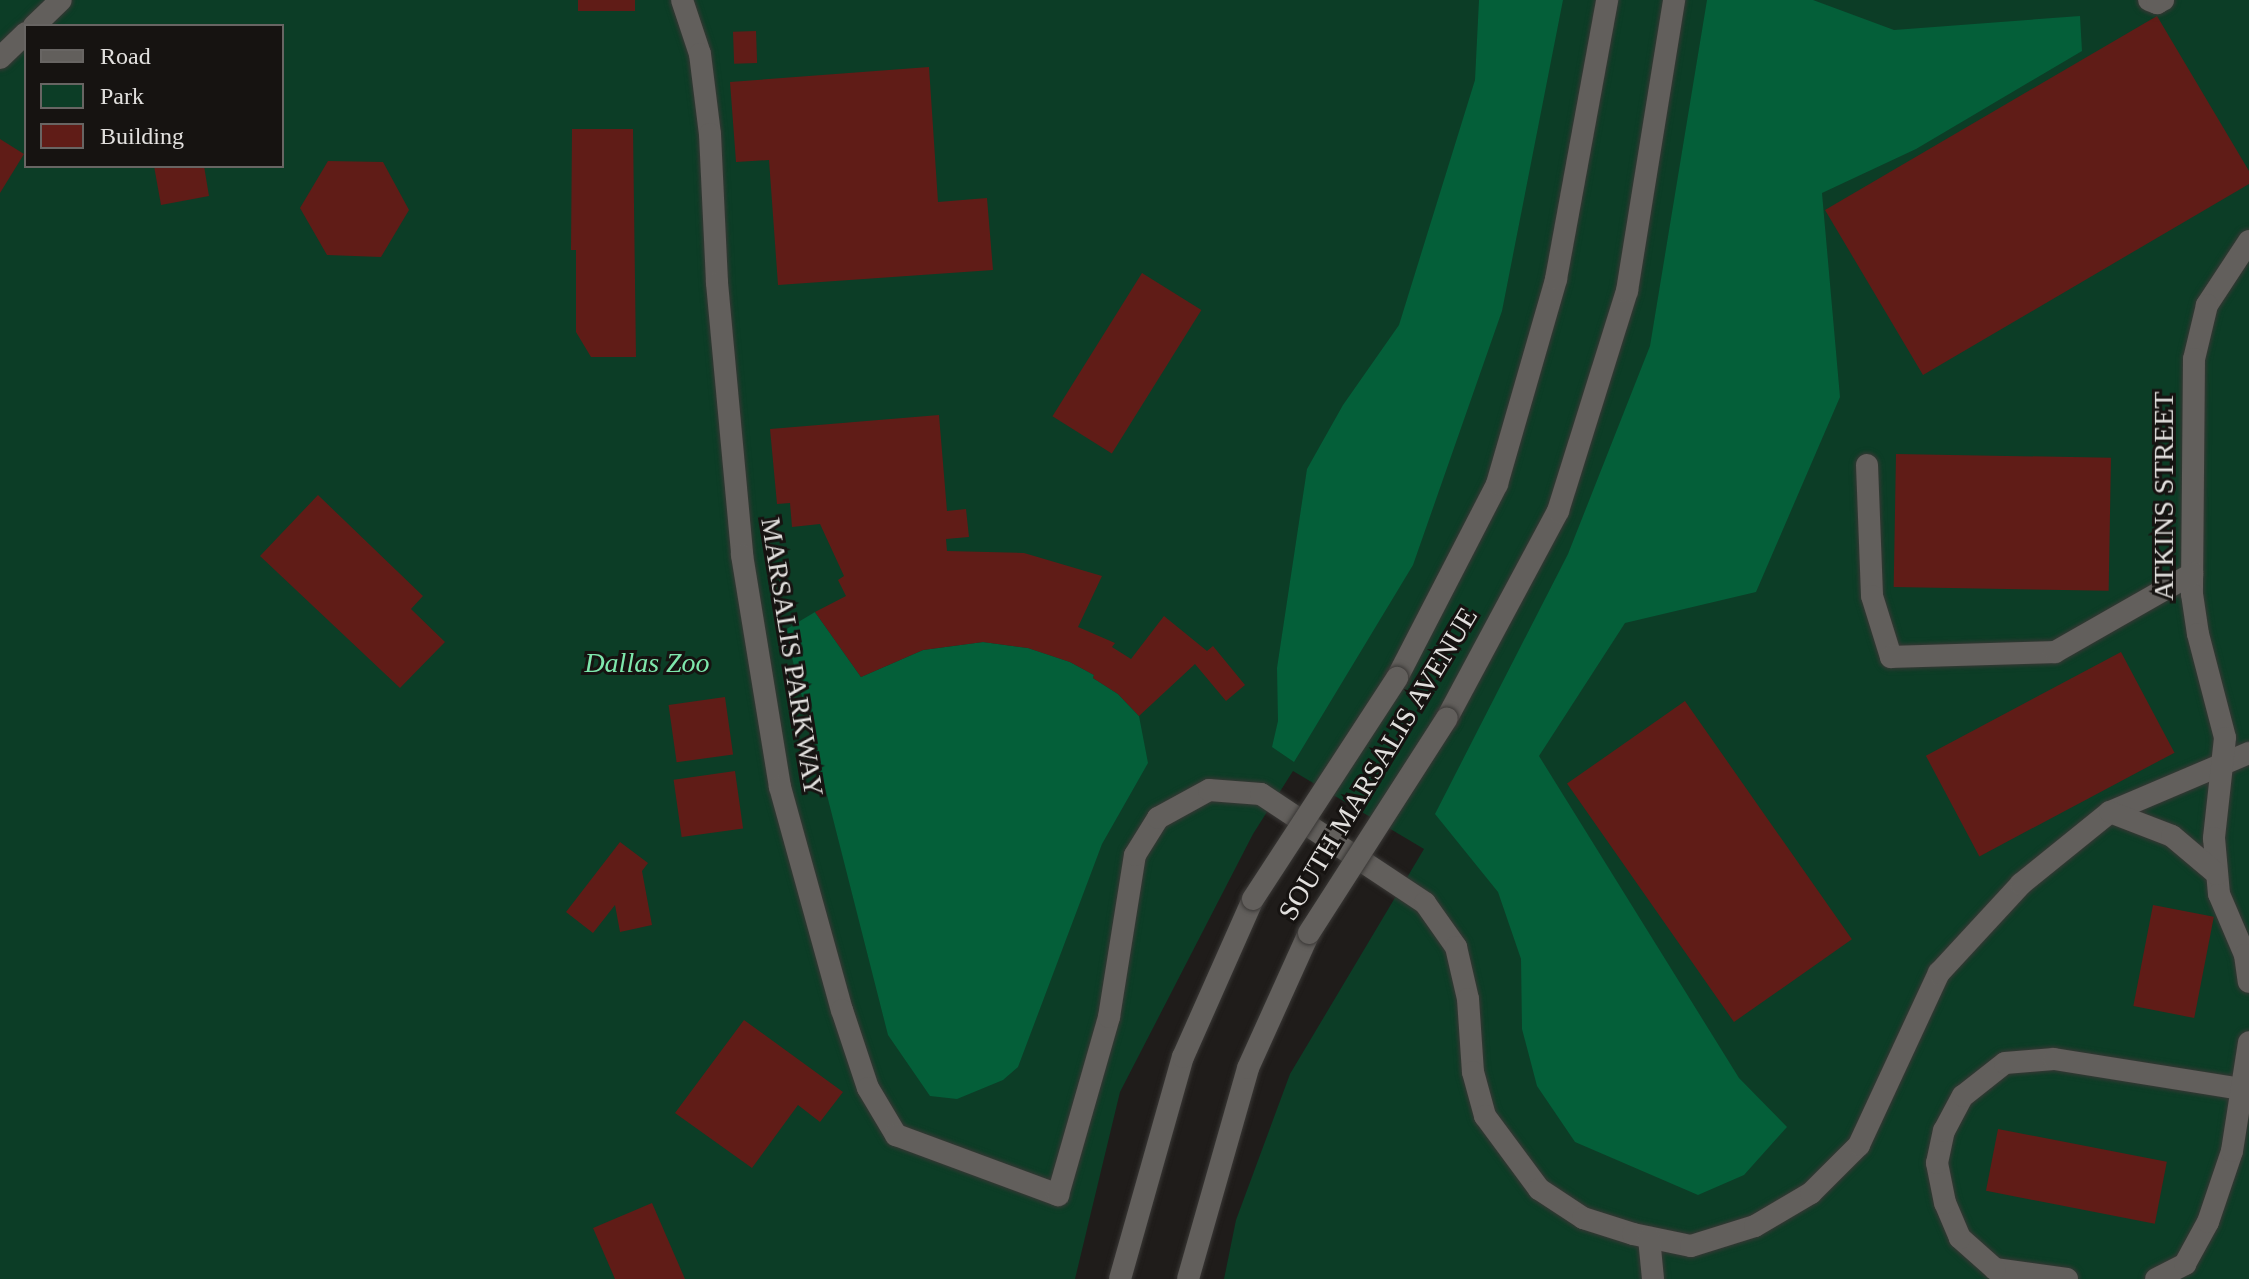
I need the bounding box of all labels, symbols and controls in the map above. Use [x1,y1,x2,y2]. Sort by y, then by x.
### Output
legend [24,24,284,168]
text: Road [100,43,151,69]
text: Park [100,83,144,109]
text: Building [100,123,184,149]
street label: ATKINS STREET [2147,391,2181,601]
street label: MARSALIS PARKWAY [753,515,831,799]
street label: SOUTH MARSALIS AVENUE [1271,601,1485,927]
park label: Dallas Zoo [584,646,710,680]

